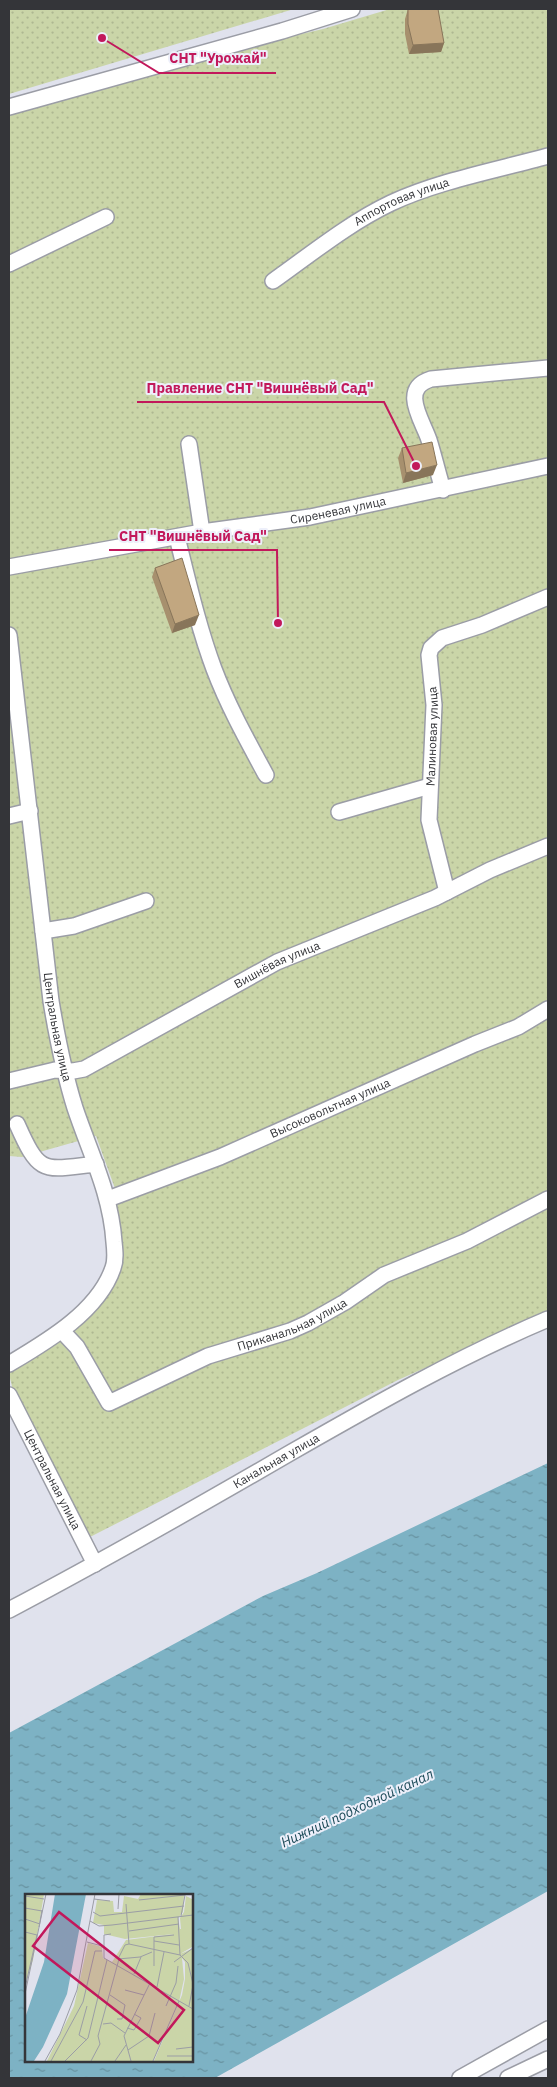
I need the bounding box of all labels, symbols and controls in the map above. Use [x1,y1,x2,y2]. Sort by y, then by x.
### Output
callout: СНТ "Урожай" [159,44,276,73]
text: СНТ "Урожай" [169,49,267,67]
street label: Аппортовая улица [351,174,451,229]
callout: Правление СНТ "Вишнёвый Сад" [137,373,384,402]
text: Правление СНТ "Вишнёвый Сад" [146,379,374,397]
street label: Сиреневая улица [289,493,388,527]
callout: СНТ "Вишнёвый Сад" [109,521,277,550]
text: СНТ "Вишнёвый Сад" [119,527,267,545]
street label: Малиновая улица [422,685,441,786]
street label: Вишнёвая улица [231,937,323,991]
street label: Центральная улица [41,972,75,1083]
street label: Высоковольтная улица [267,1074,393,1141]
street label: Приканальная улица [235,1294,350,1354]
street label: Центральная улица [21,1427,85,1533]
street label: Канальная улица [230,1430,322,1491]
water label: Нижний подходной канал [278,1764,437,1851]
inset map [25,1894,192,2062]

